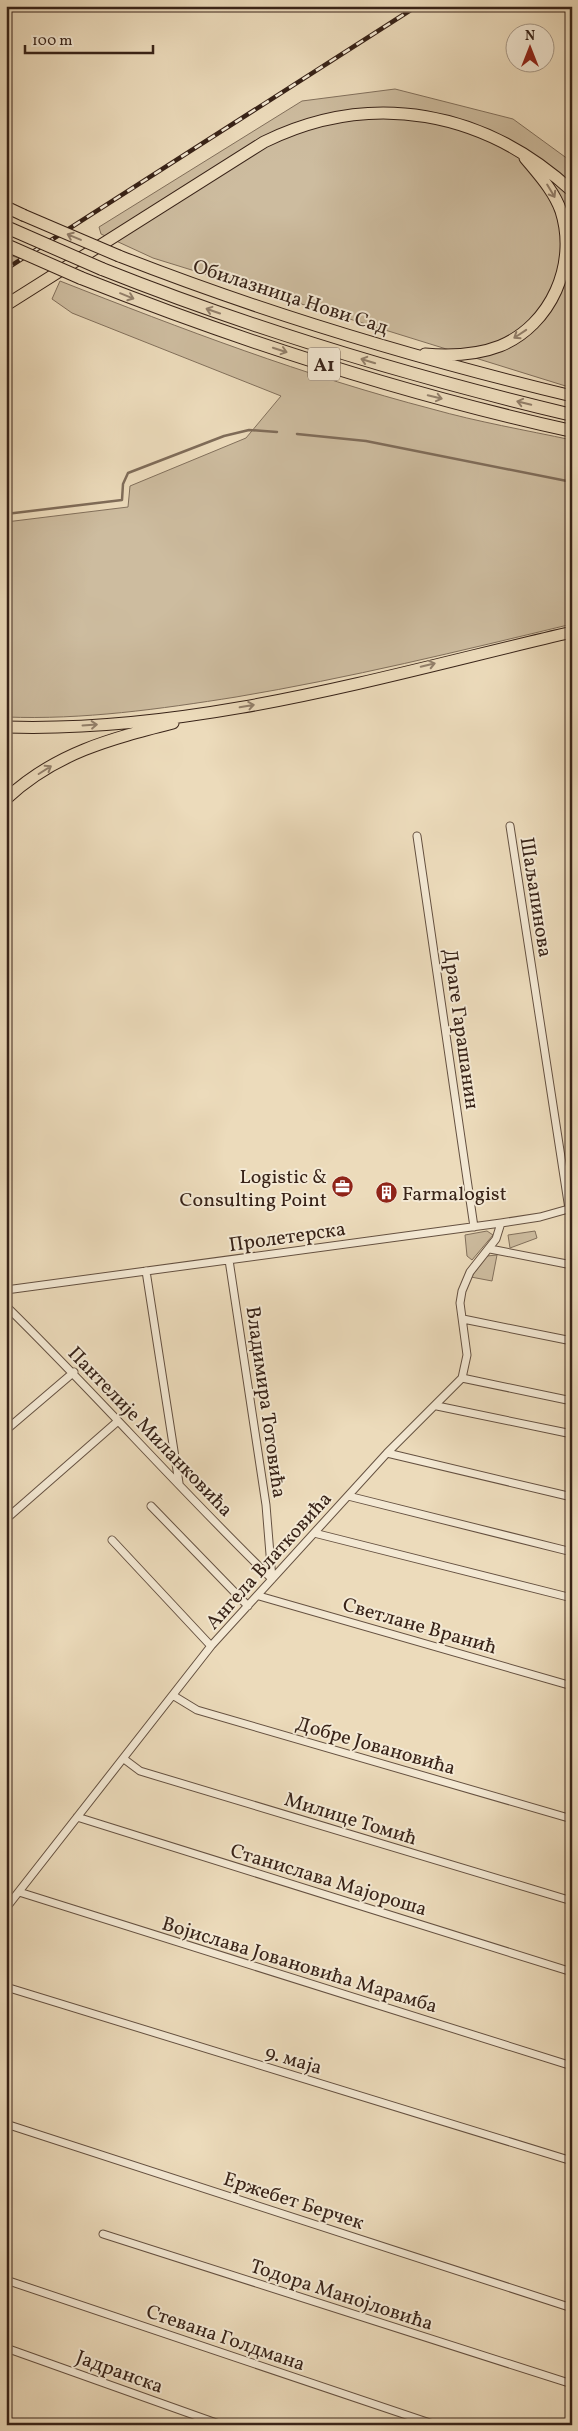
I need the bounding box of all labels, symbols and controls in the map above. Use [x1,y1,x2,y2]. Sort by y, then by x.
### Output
scale bar [25,22,152,54]
north arrow [506,22,556,72]
text: N [525,27,535,46]
text: 100 m [32,31,72,52]
one-way arrow [546,184,556,198]
one-way arrow [67,232,82,242]
street label: Обилазница Нови Сад [189,253,392,343]
one-way arrow [119,292,134,301]
one-way arrow [206,306,221,315]
one-way arrow [513,329,527,339]
one-way arrow [272,346,287,355]
road number: A1 [308,348,340,380]
one-way arrow [360,355,376,365]
one-way arrow [427,393,443,402]
one-way arrow [517,398,533,407]
one-way arrow [419,660,435,669]
one-way arrow [238,700,254,710]
one-way arrow [82,720,98,730]
one-way arrow [38,765,52,775]
street label: Шаљапинова [512,835,558,960]
street label: Драге Гарашанин [435,947,485,1111]
place label: Logistic & Consulting Point [180,1164,327,1215]
office icon: Logistic & Consulting Point [331,1175,355,1199]
building icon: Farmalogist [374,1181,398,1205]
place label: Farmalogist [402,1181,507,1209]
street label: Пролетерска [227,1216,348,1260]
street label: Владимира Тотовића [238,1305,292,1500]
street label: Пантелије Миланковића [60,1341,239,1524]
street label: Ангела Влатковића [200,1486,339,1636]
street label: Светлане Вранић [339,1592,500,1662]
street label: Добре Јовановића [292,1711,459,1783]
street label: Милице Томић [281,1786,420,1853]
street label: Станислава Мајороша [227,1838,430,1924]
street label: Војислава Јовановића Марамба [158,1911,441,2021]
street label: 9. маја [261,2039,325,2083]
street label: Ержебет Берчек [219,2166,368,2238]
street label: Тодора Манојловића [246,2253,437,2339]
street label: Стевана Голдмана [142,2299,309,2379]
street label: Јадранска [72,2344,167,2402]

